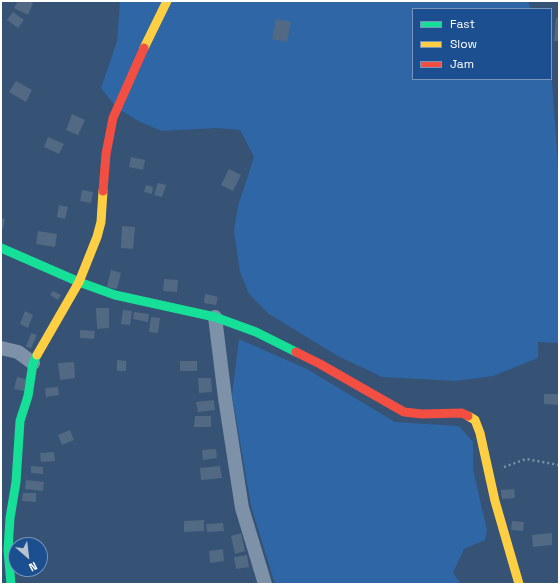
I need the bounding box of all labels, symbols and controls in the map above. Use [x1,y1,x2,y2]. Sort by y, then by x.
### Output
legend [412,8,552,80]
text: Fast [450,16,475,32]
text: Slow [450,36,477,52]
text: Jam [450,56,474,72]
north arrow [8,537,48,577]
text: N [27,559,40,575]

